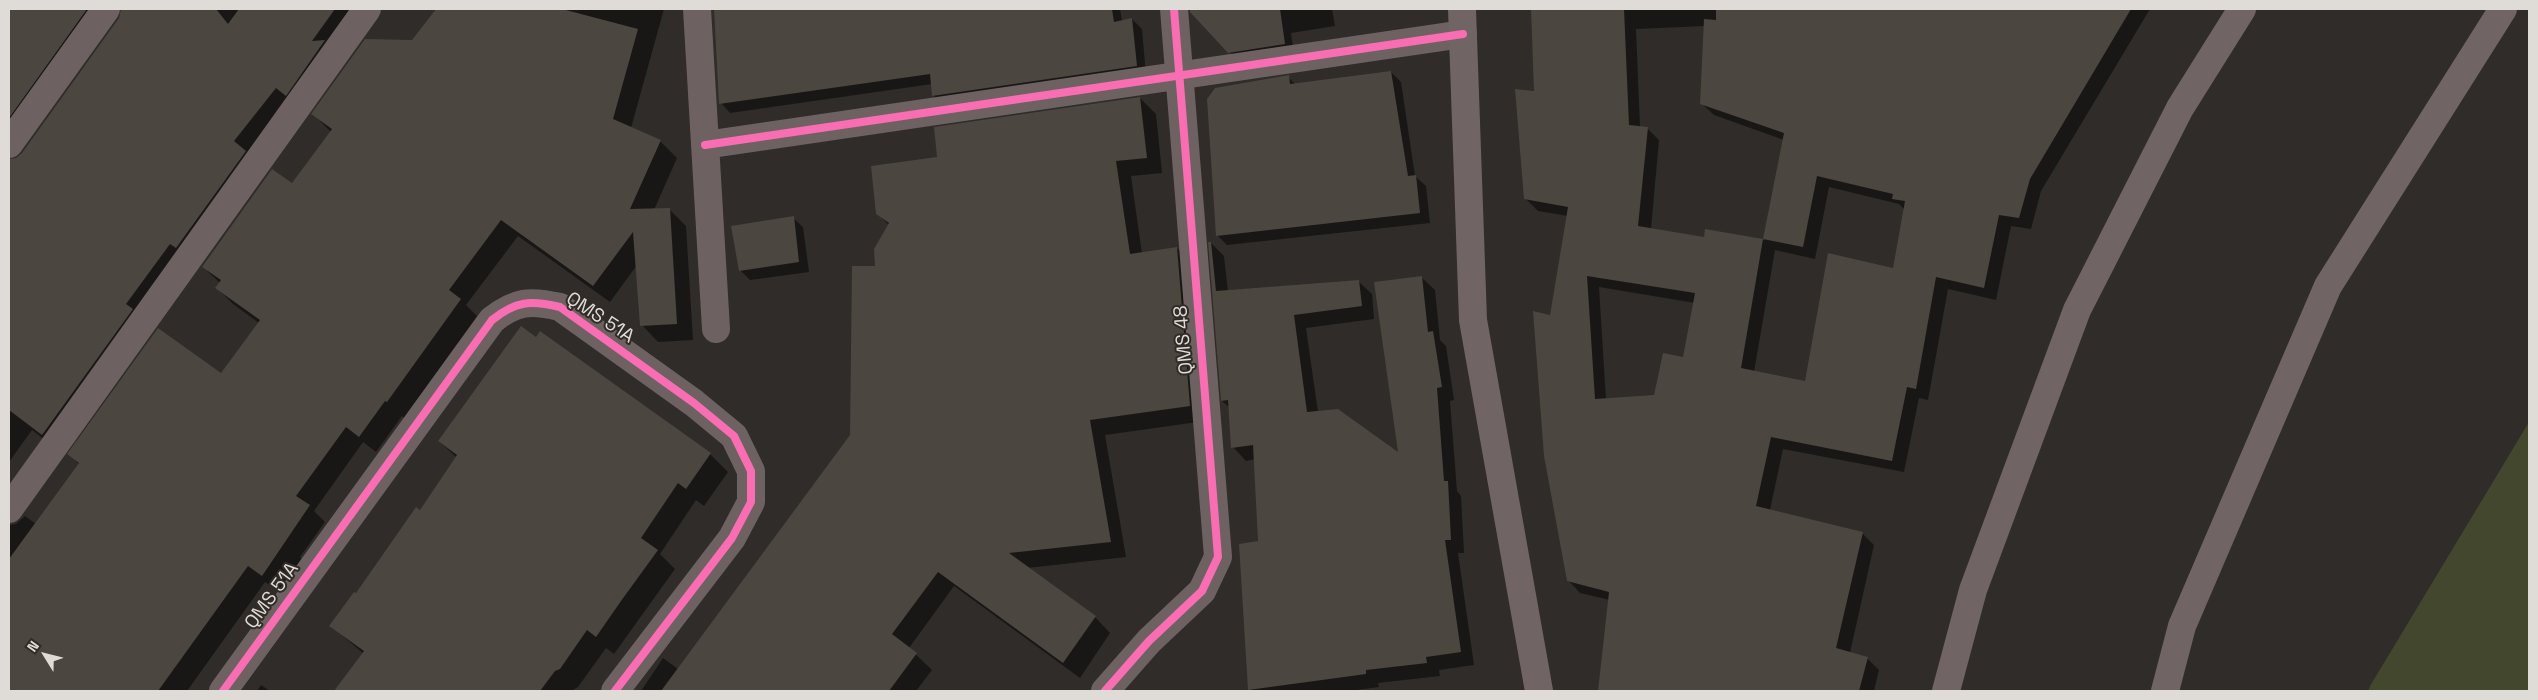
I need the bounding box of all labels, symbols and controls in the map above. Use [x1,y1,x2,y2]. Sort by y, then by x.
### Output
street label: QMS 51A [562,288,638,348]
street label: QMS 48 [1170,304,1198,376]
street label: QMS 51A [240,558,304,634]
north arrow [20,630,70,680]
text: N [23,637,43,655]

